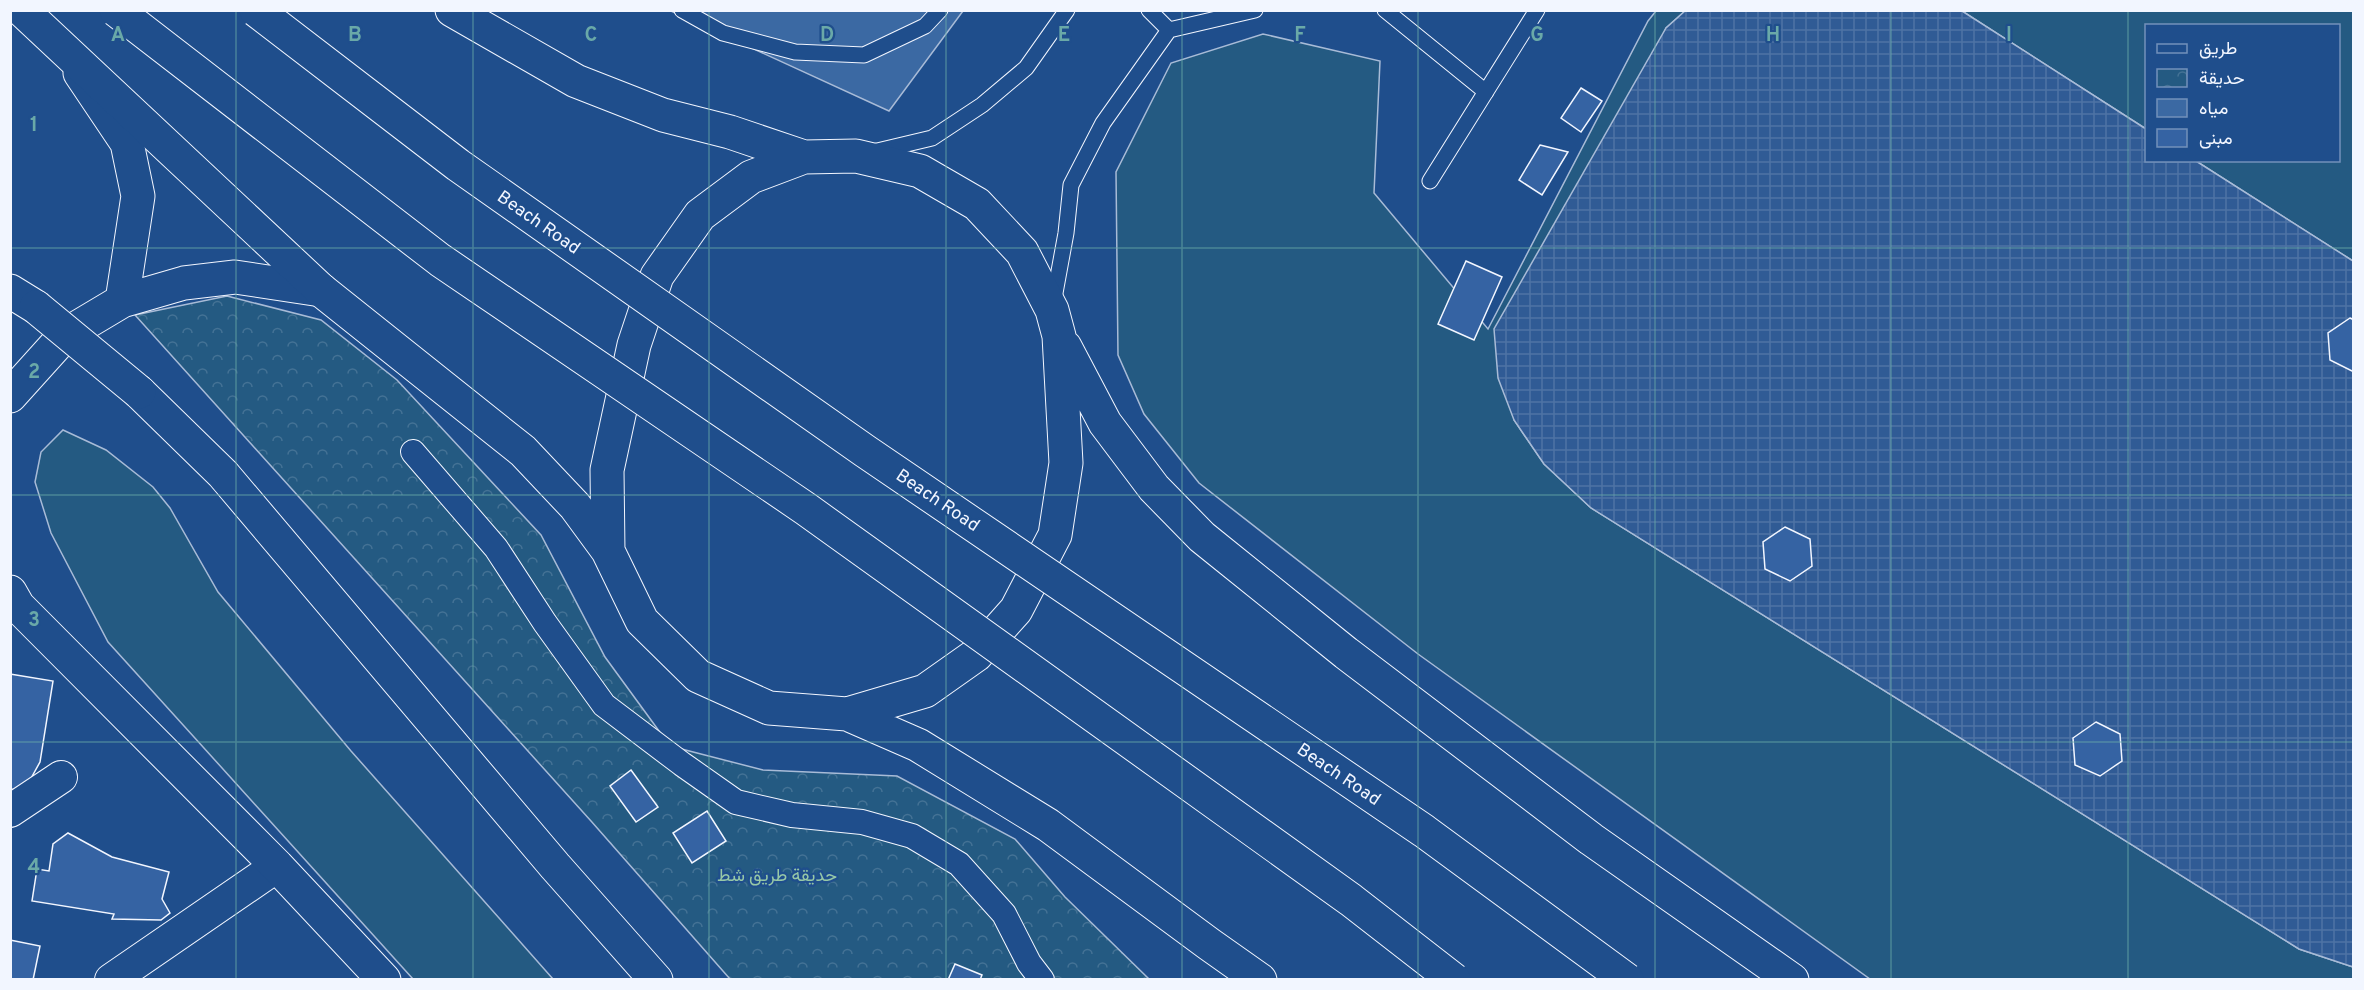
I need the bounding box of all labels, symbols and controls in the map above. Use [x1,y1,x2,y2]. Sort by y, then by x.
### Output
text: A [111,23,125,49]
text: B [348,23,362,49]
text: C [585,23,597,49]
text: D [820,23,834,49]
text: E [1058,23,1070,49]
text: F [1294,23,1306,49]
text: G [1530,23,1544,49]
text: H [1766,23,1780,49]
text: I [2006,23,2012,49]
legend [2145,24,2340,162]
text: طريق [2199,38,2237,61]
text: حديقة [2199,68,2245,91]
text: مياه [2199,98,2228,121]
text: 1 [30,113,38,139]
text: مبنى [2199,128,2233,151]
street label: Beach Road [492,186,584,260]
text: 2 [28,360,40,386]
street label: Beach Road [891,465,984,538]
text: 3 [28,608,40,634]
street label: Beach Road [1292,739,1385,812]
text: 4 [28,855,40,881]
park label: حديقة طريق شط [717,865,837,888]

